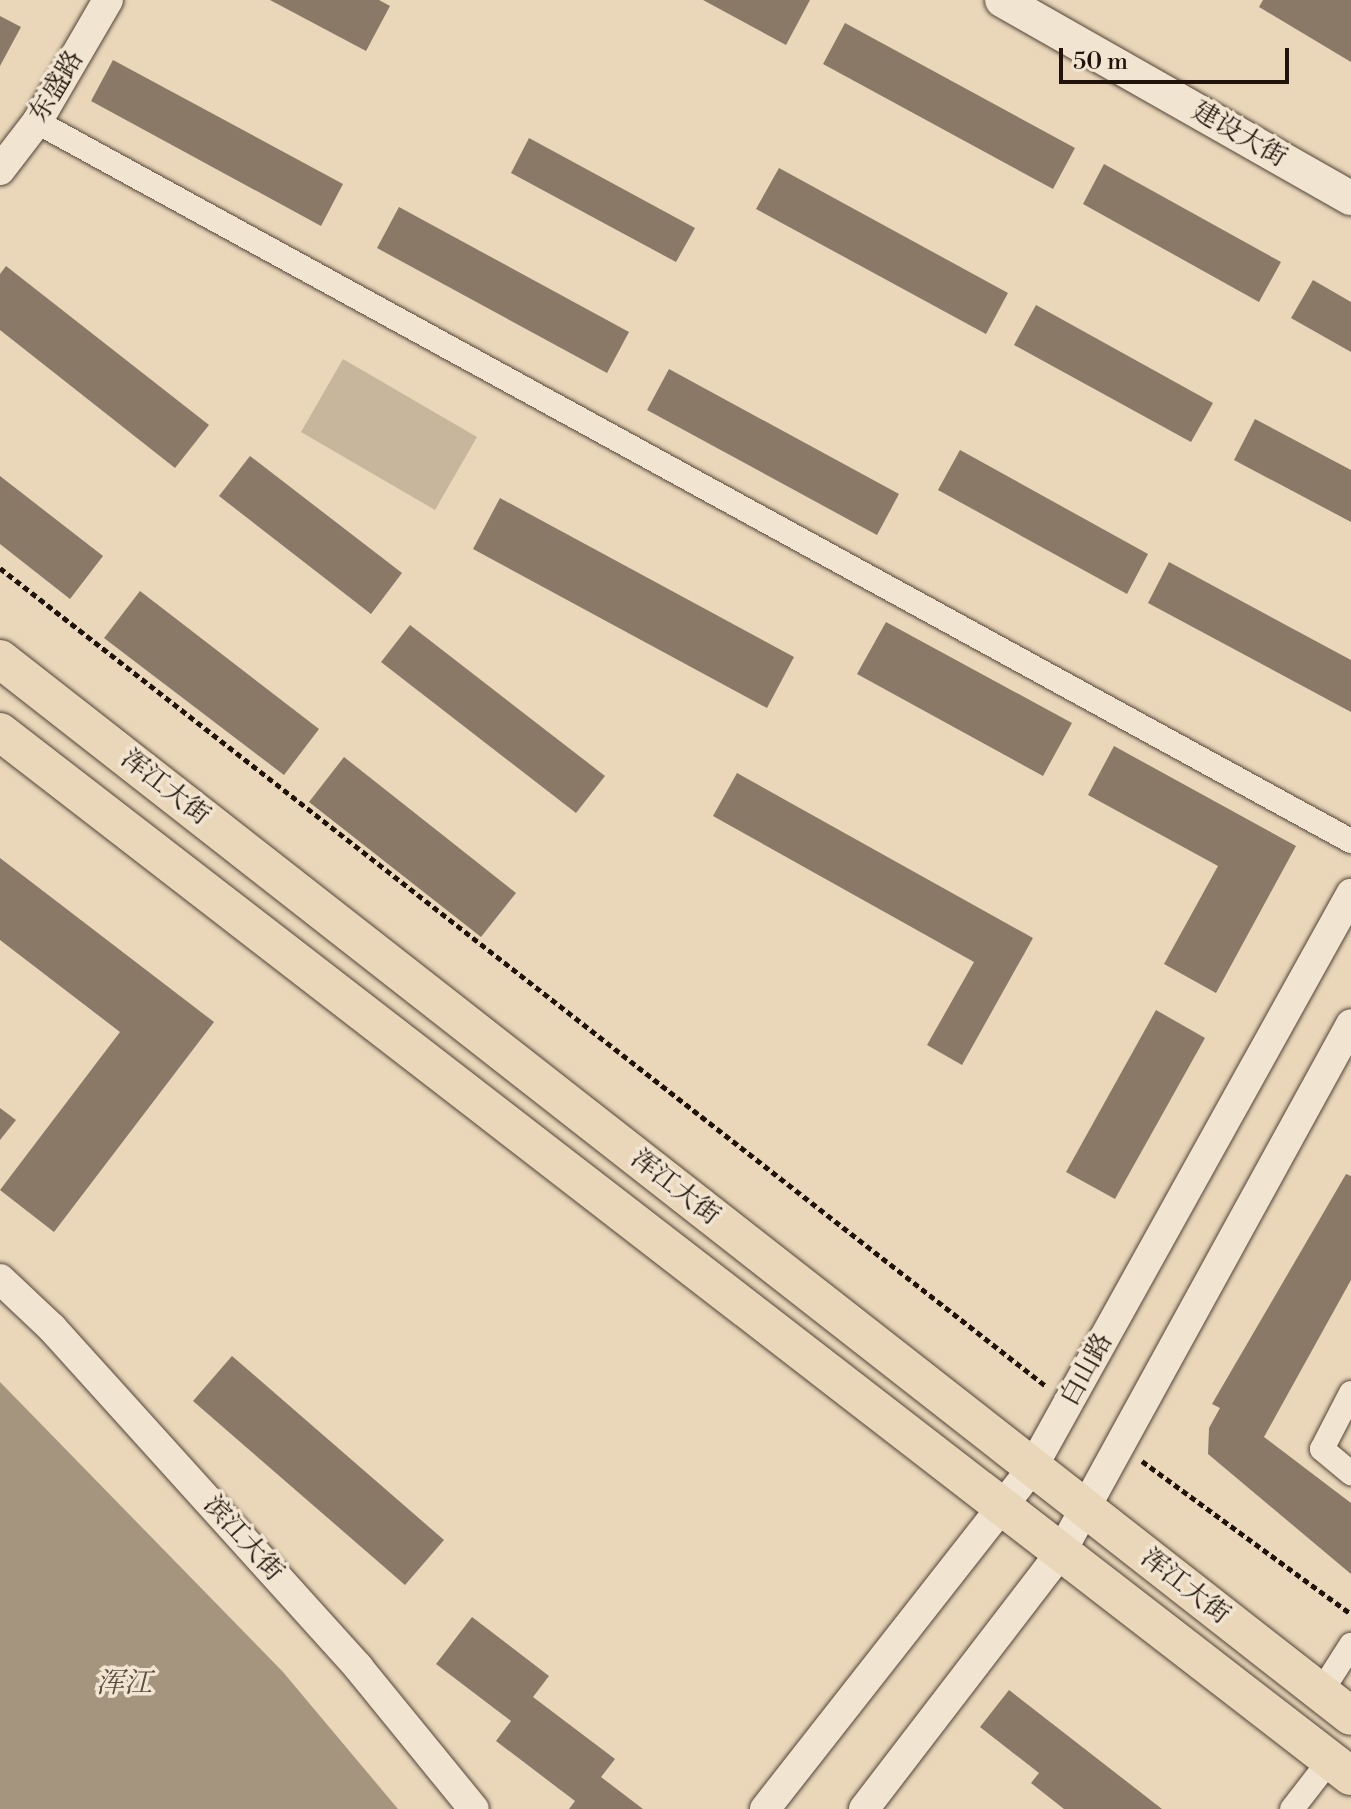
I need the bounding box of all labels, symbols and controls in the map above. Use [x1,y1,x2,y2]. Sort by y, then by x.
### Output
scale bar [1063,32,1293,82]
street label: 东盛路 [24,46,90,128]
text: 50 m [1073,47,1128,77]
street label: 建设大街 [1186,95,1292,175]
street label: 浑江大街 [114,744,216,832]
street label: 浑江大街 [624,1144,726,1232]
street label: 白山路 [1054,1328,1120,1412]
street label: 滨江大街 [197,1490,289,1588]
street label: 浑江大街 [1134,1543,1236,1631]
water label: 浑江 [96,1667,152,1701]

